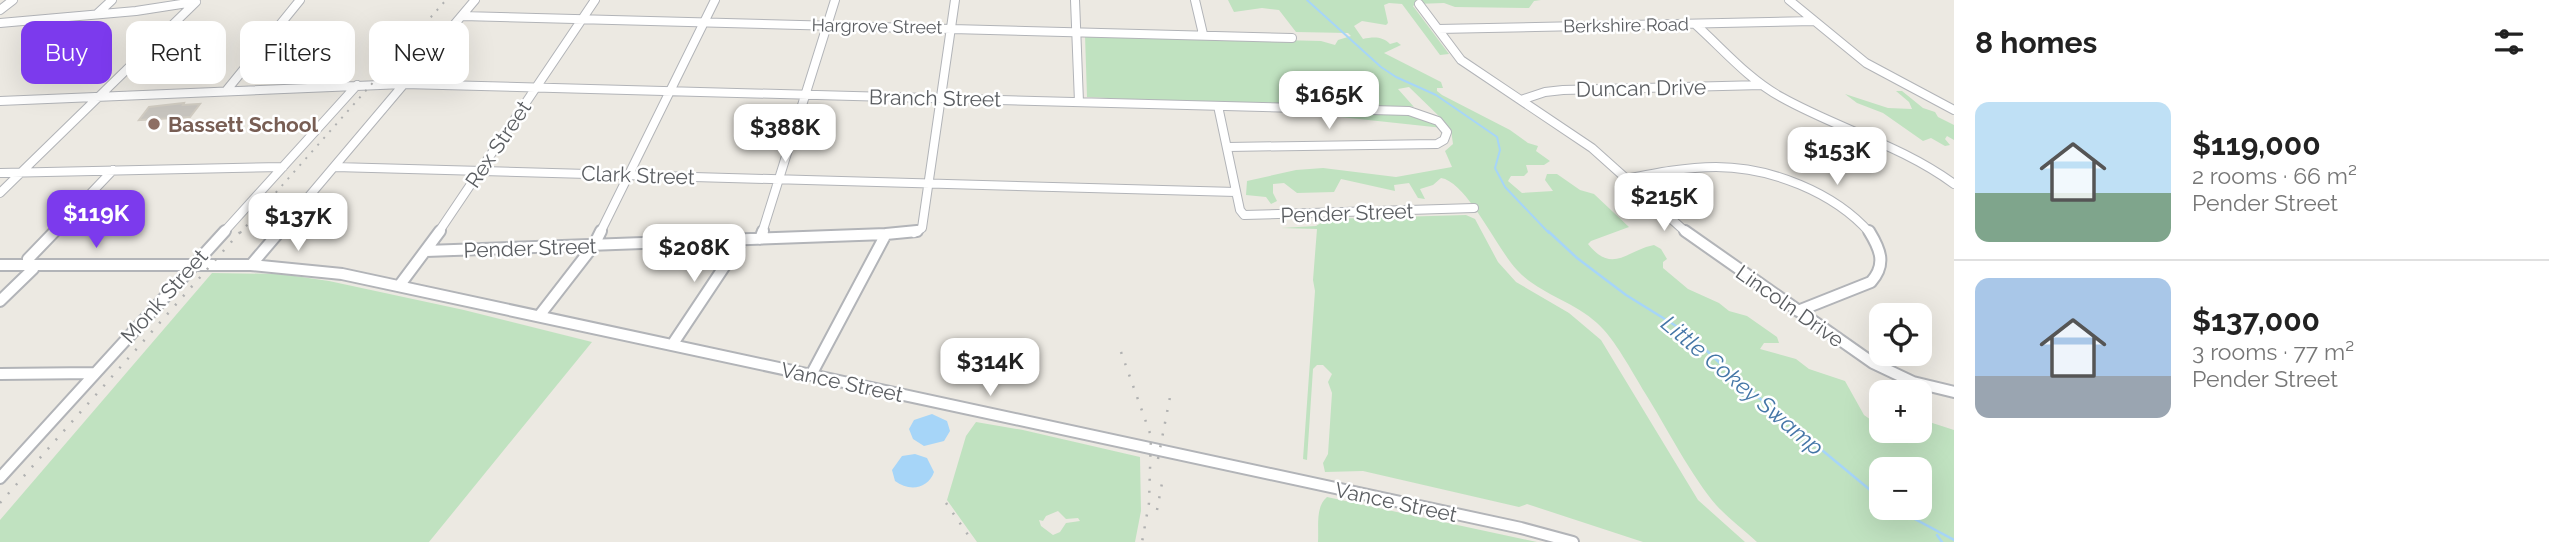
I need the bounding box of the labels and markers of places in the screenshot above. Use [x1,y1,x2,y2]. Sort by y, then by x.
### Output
pin: $165K [1280,72,1378,131]
pin: $388K [736,104,834,164]
place label: Bassett School [168,112,319,137]
marker: Bassett School [146,116,162,132]
pin: $153K [1788,128,1886,187]
pin: $215K [1615,174,1713,233]
pin: $119K [47,190,145,250]
pin: $137K [249,194,347,253]
pin: $208K [645,224,743,284]
pin: $314K [941,338,1039,398]

